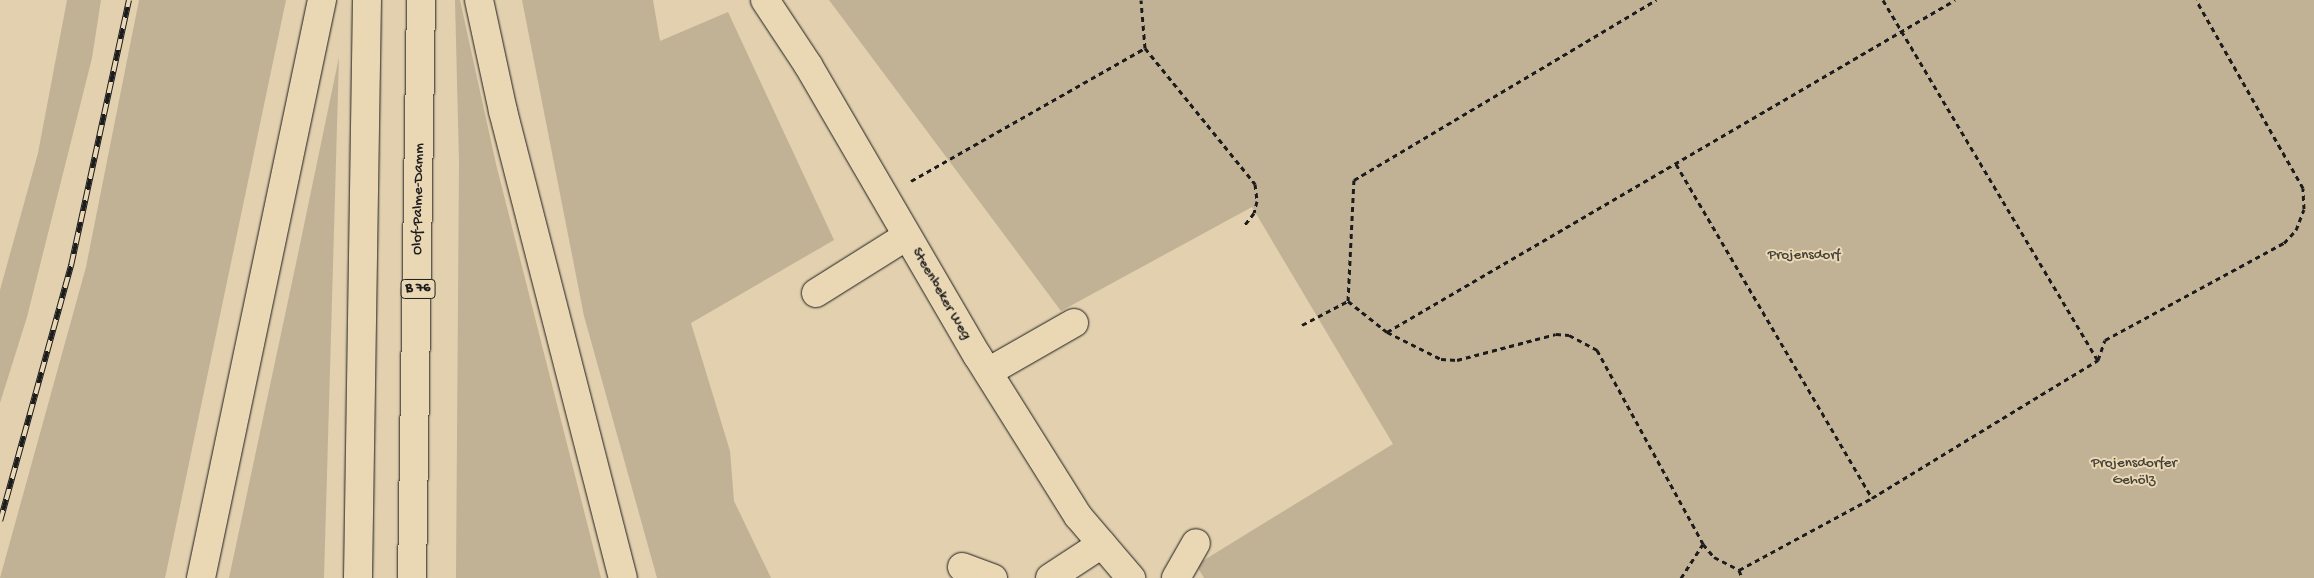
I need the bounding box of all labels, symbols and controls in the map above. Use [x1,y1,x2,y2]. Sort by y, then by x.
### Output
street label: Olof-Palme-Damm [409,143,429,255]
street label: Steenbeker Weg [907,245,975,343]
park label: Projensdorf [1768,247,1840,265]
road number: B 76 [400,278,436,300]
park label: Projensdorfer Gehölz [2091,454,2177,489]

